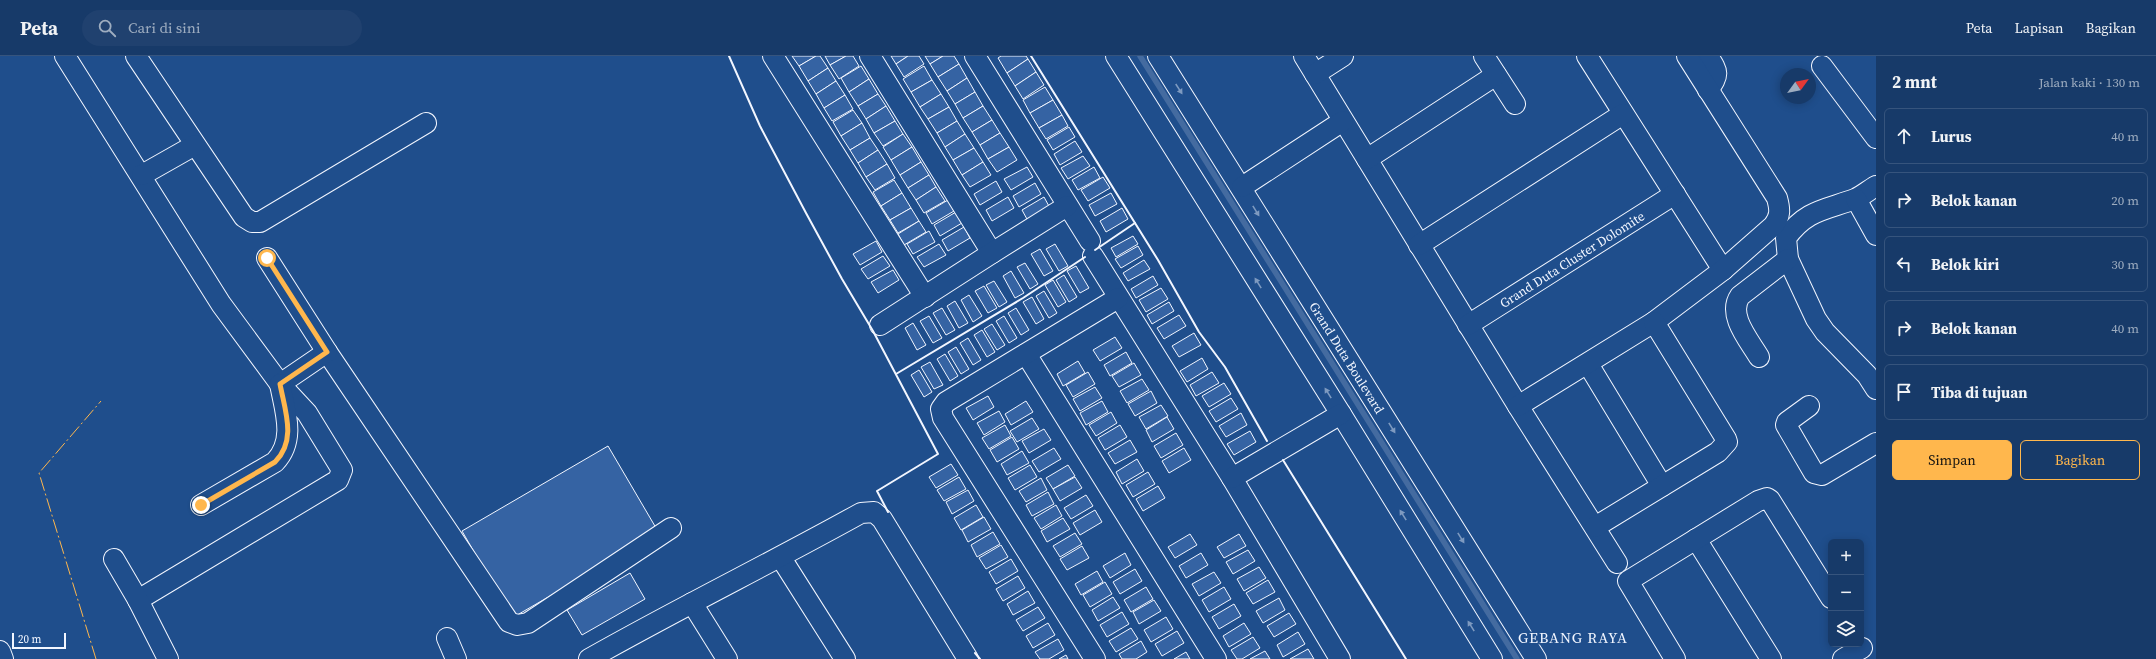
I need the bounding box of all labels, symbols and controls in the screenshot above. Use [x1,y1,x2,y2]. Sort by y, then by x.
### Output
search box [82,10,362,46]
text: Peta [20,15,58,41]
icon: search [96,17,118,39]
text: Cari di sini [128,17,200,38]
text: Peta [1966,18,1992,38]
text: Lapisan [2014,18,2064,38]
text: Bagikan [2086,18,2136,38]
north arrow [1780,68,1816,104]
text: 2 mnt [1892,70,1937,94]
text: Jalan kaki · 130 m [2039,74,2140,91]
one-way arrow [1175,84,1183,94]
icon: ahead [1893,125,1915,147]
text: Lurus [1931,126,1972,147]
text: 40 m [2111,128,2139,145]
icon: right [1893,189,1915,211]
text: Belok kanan [1931,190,2017,211]
text: 20 m [2111,192,2139,209]
one-way arrow [1252,206,1260,216]
street label: Grand Duta Cluster Dolomite [1496,207,1648,311]
route start [258,249,276,267]
icon: left [1893,253,1915,275]
text: Belok kiri [1931,254,1999,275]
text: 30 m [2111,256,2139,273]
one-way arrow [1255,277,1262,288]
street label: Grand Duta Boulevard [1306,299,1389,417]
icon: right [1893,317,1915,339]
text: Belok kanan [1931,318,2017,339]
text: 40 m [2111,320,2139,337]
icon: arrive [1893,381,1915,403]
text: Tiba di tujuan [1931,382,2027,403]
one-way arrow [1324,387,1331,399]
one-way arrow [1388,422,1395,434]
button: Simpan [1892,440,2012,480]
button: Bagikan [2020,440,2140,480]
route end [192,496,210,514]
one-way arrow [1400,509,1407,521]
one-way arrow [1457,532,1464,544]
map controls [1828,539,1864,647]
button: + [1828,539,1864,575]
button: − [1828,575,1864,611]
button: layers [1828,611,1864,647]
one-way arrow [1468,620,1475,632]
district label: GEBANG RAYA [1518,627,1628,648]
scale bar [12,631,66,650]
text: 20 m [18,632,41,647]

